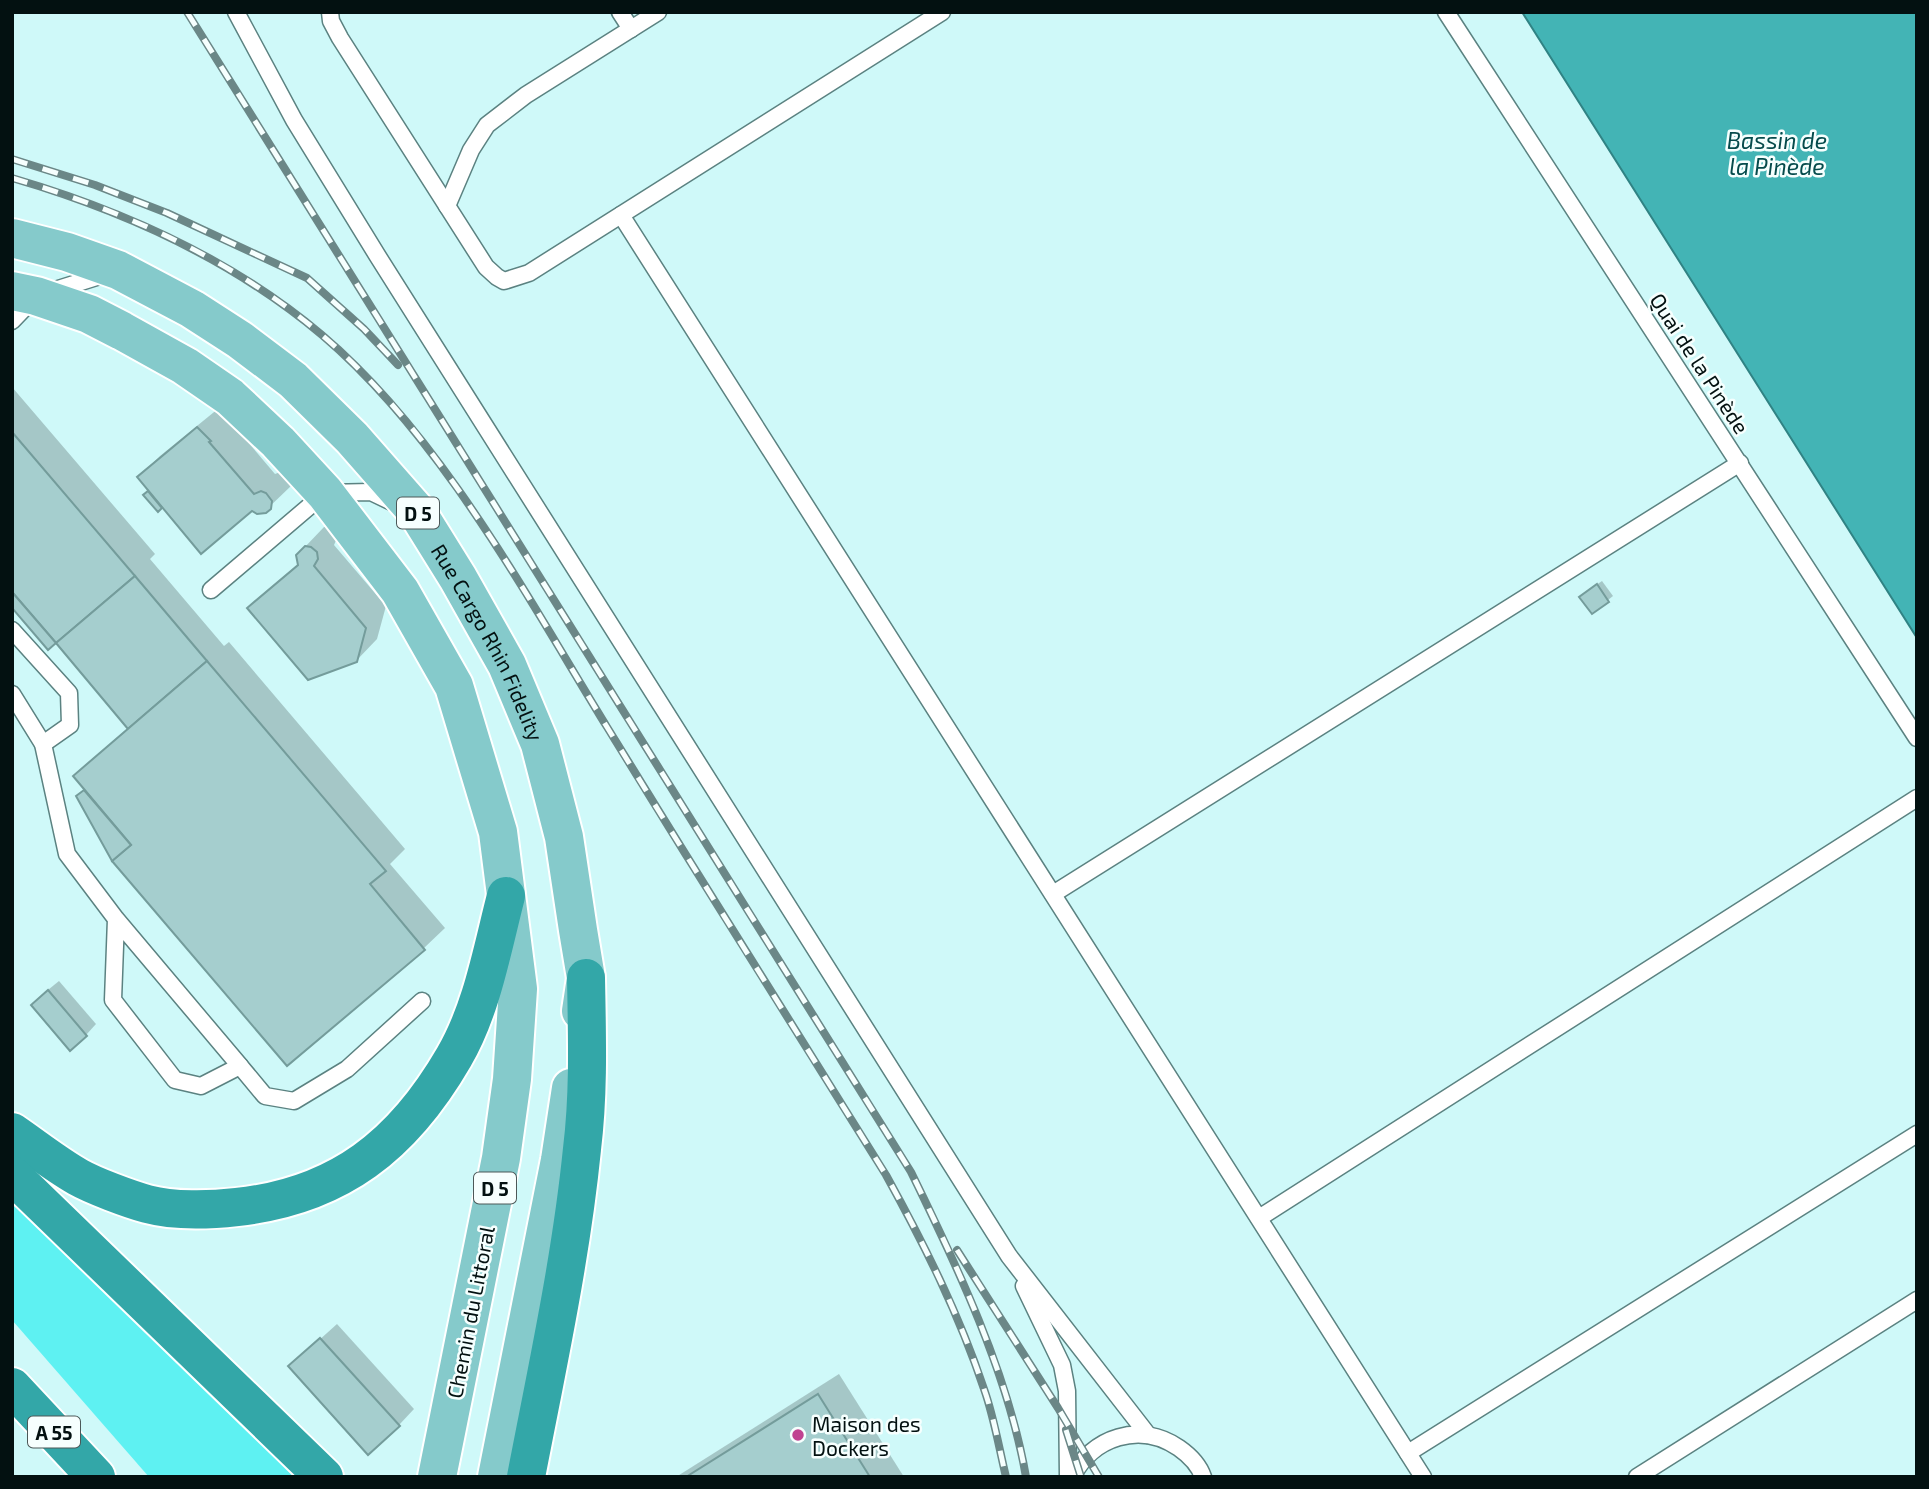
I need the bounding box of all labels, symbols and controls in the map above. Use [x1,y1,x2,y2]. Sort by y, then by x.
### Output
water label: Bassin de la Pinède [1727,126,1827,180]
street label: Quai de la Pinède [1644,288,1755,438]
road number: D 5 [397,498,439,528]
street label: Rue Cargo Rhin Fidelity [427,539,550,744]
road number: D 5 [474,1172,516,1204]
street label: Chemin du Littoral [441,1223,499,1400]
place label: Maison des Dockers [812,1411,921,1460]
road number: A 55 [28,1416,80,1448]
marker: Maison des Dockers [790,1427,806,1443]

